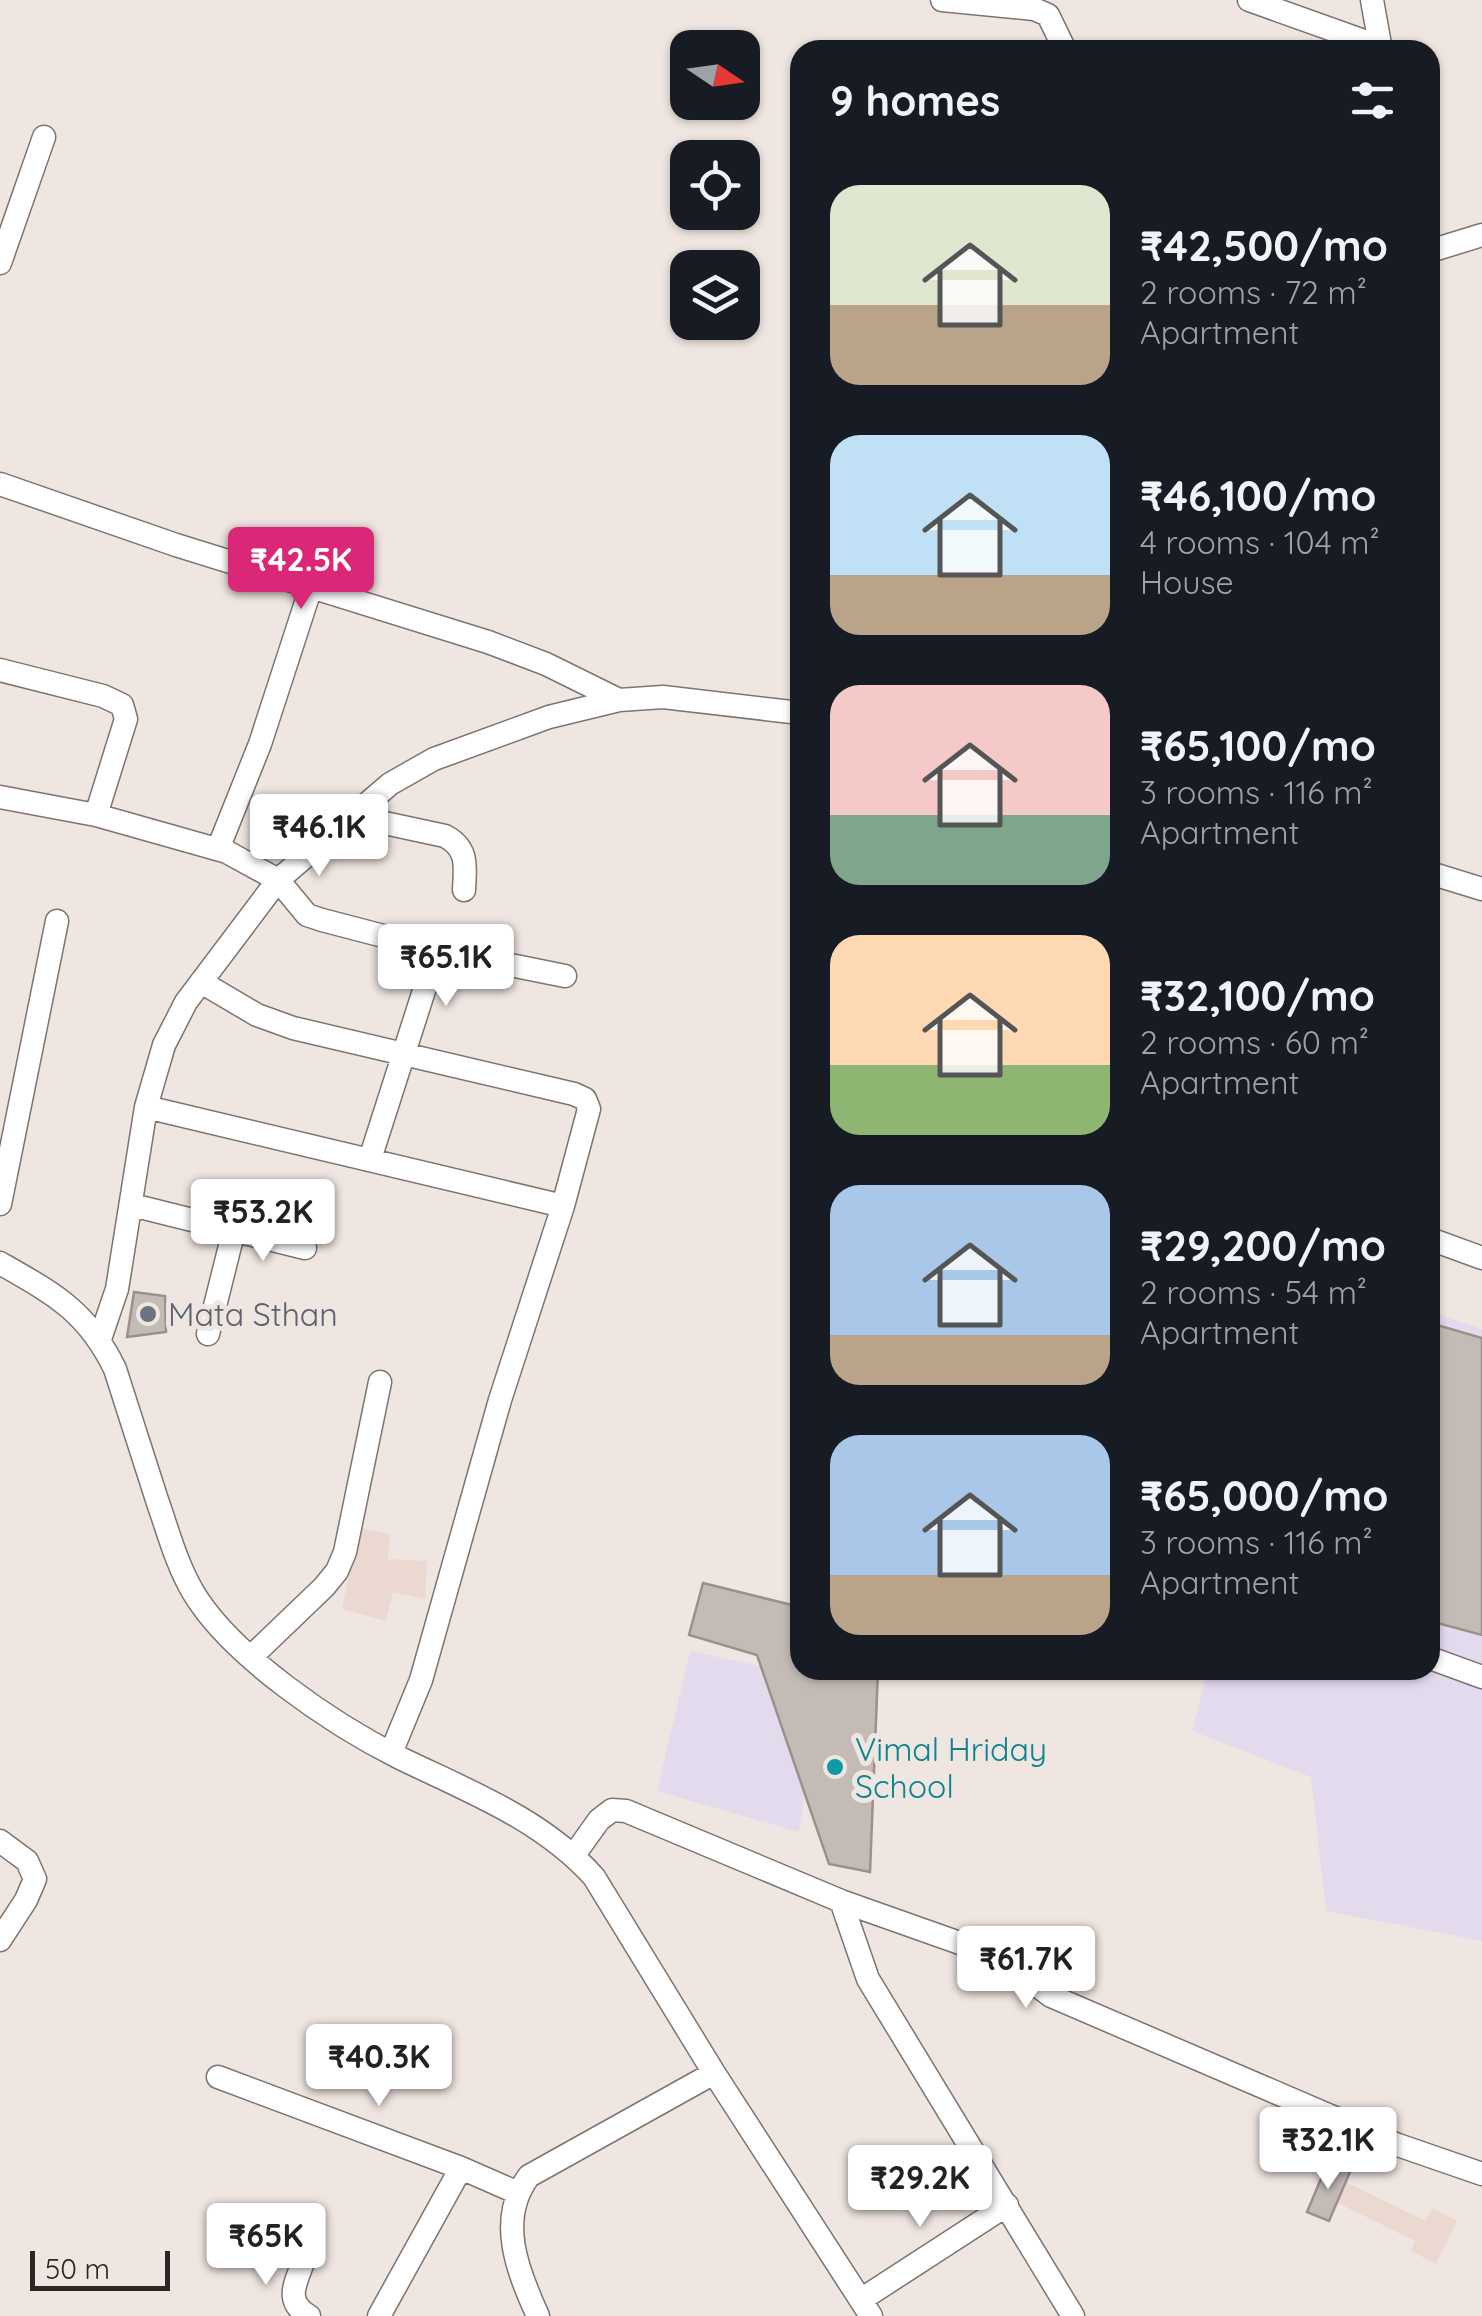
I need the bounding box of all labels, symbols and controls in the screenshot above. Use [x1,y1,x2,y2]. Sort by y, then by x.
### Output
north arrow [670,30,760,120]
map controls [670,30,760,340]
icon: filters [1345,73,1400,128]
text: 9 homes [830,74,1000,127]
button: locate [670,140,760,230]
text: ₹42,500/mo [1140,219,1388,272]
icon: home [910,225,1030,345]
button: layers [670,250,760,340]
text: 2 rooms · 72 m² [1140,272,1367,312]
text: Apartment [1140,312,1299,352]
text: ₹46,100/mo [1140,469,1376,522]
icon: home [910,475,1030,595]
text: 4 rooms · 104 m² [1140,522,1380,562]
pin: ₹42.5K [220,527,382,612]
text: ₹42.5K [250,539,352,579]
text: House [1140,562,1234,602]
text: ₹65,100/mo [1140,719,1376,772]
icon: home [910,725,1030,845]
text: 3 rooms · 116 m² [1140,772,1373,812]
pin: ₹46.1K [238,794,400,879]
text: ₹46.1K [272,806,366,846]
text: Apartment [1140,812,1299,852]
pin: ₹65.1K [365,924,527,1009]
text: ₹65.1K [400,936,492,976]
text: ₹32,100/mo [1140,969,1375,1022]
icon: home [910,975,1030,1095]
text: 2 rooms · 60 m² [1140,1022,1369,1062]
text: Apartment [1140,1062,1299,1102]
pin: ₹53.2K [182,1179,344,1264]
text: ₹53.2K [213,1191,313,1231]
text: ₹29,200/mo [1140,1219,1386,1272]
icon: home [910,1225,1030,1345]
text: 2 rooms · 54 m² [1140,1272,1367,1312]
place label: Mata Sthan [168,1294,338,1334]
marker: Mata Sthan [137,1303,159,1325]
text: Apartment [1140,1312,1299,1352]
text: ₹65,000/mo [1140,1469,1388,1522]
icon: home [910,1475,1030,1595]
text: 3 rooms · 116 m² [1140,1522,1373,1562]
text: Apartment [1140,1562,1299,1602]
place label: Vimal Hriday School [855,1729,1047,1806]
marker: Vimal Hriday School [824,1756,846,1778]
pin: ₹61.7K [945,1926,1107,2011]
text: ₹61.7K [979,1938,1073,1978]
pin: ₹40.3K [298,2024,460,2109]
text: ₹40.3K [328,2036,430,2076]
pin: ₹32.1K [1247,2107,1409,2192]
text: ₹32.1K [1282,2119,1374,2159]
pin: ₹29.2K [839,2145,1001,2230]
text: ₹29.2K [870,2157,970,2197]
pin: ₹65K [207,2203,325,2288]
text: ₹65K [229,2215,303,2255]
scale bar [30,2246,170,2290]
text: 50 m [45,2251,110,2286]

